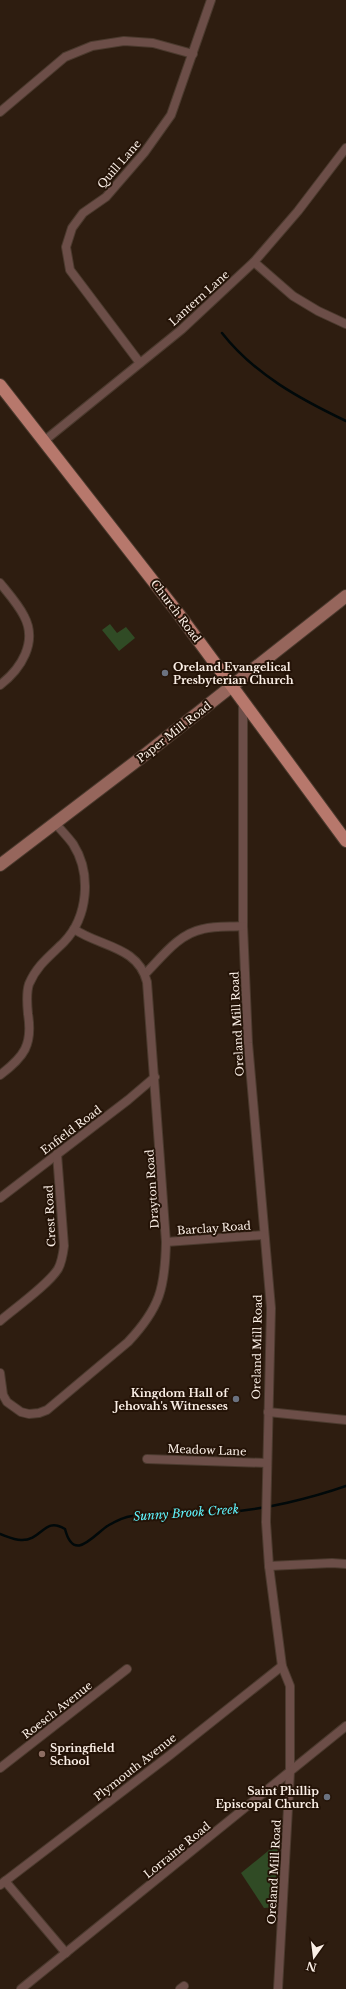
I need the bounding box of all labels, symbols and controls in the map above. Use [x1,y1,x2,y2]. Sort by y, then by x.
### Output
street label: Quill Lane [94,137,144,191]
street label: Lantern Lane [166,267,232,329]
street label: Church Road [148,577,204,646]
place label: Oreland Evangelical Presbyterian Church [173,660,294,687]
marker: Oreland Evangelical Presbyterian Church [160,668,170,678]
street label: Paper Mill Road [134,698,215,765]
street label: Oreland Mill Road [227,971,247,1077]
street label: Enfield Road [38,1102,105,1157]
street label: Drayton Road [142,1148,162,1229]
street label: Crest Road [41,1184,59,1247]
street label: Barclay Road [177,1218,252,1238]
street label: Oreland Mill Road [249,1294,265,1400]
place label: Kingdom Hall of Jehovah's Witnesses [112,1386,229,1413]
marker: Kingdom Hall of Jehovah's Witnesses [231,1394,241,1404]
street label: Meadow Lane [167,1442,247,1458]
water label: Sunny Brook Creek [133,1501,239,1524]
street label: Roesch Avenue [19,1678,95,1742]
street label: Plymouth Avenue [91,1730,179,1804]
place label: Springfield School [50,1741,115,1768]
marker: Springfield School [37,1749,47,1759]
place label: Saint Phillip Episcopal Church [215,1784,319,1811]
marker: Saint Phillip Episcopal Church [322,1792,332,1802]
street label: Lorraine Road [141,1818,214,1881]
street label: Oreland Mill Road [264,1819,284,1925]
north arrow [294,1937,334,1977]
text: N [304,1959,318,1975]

